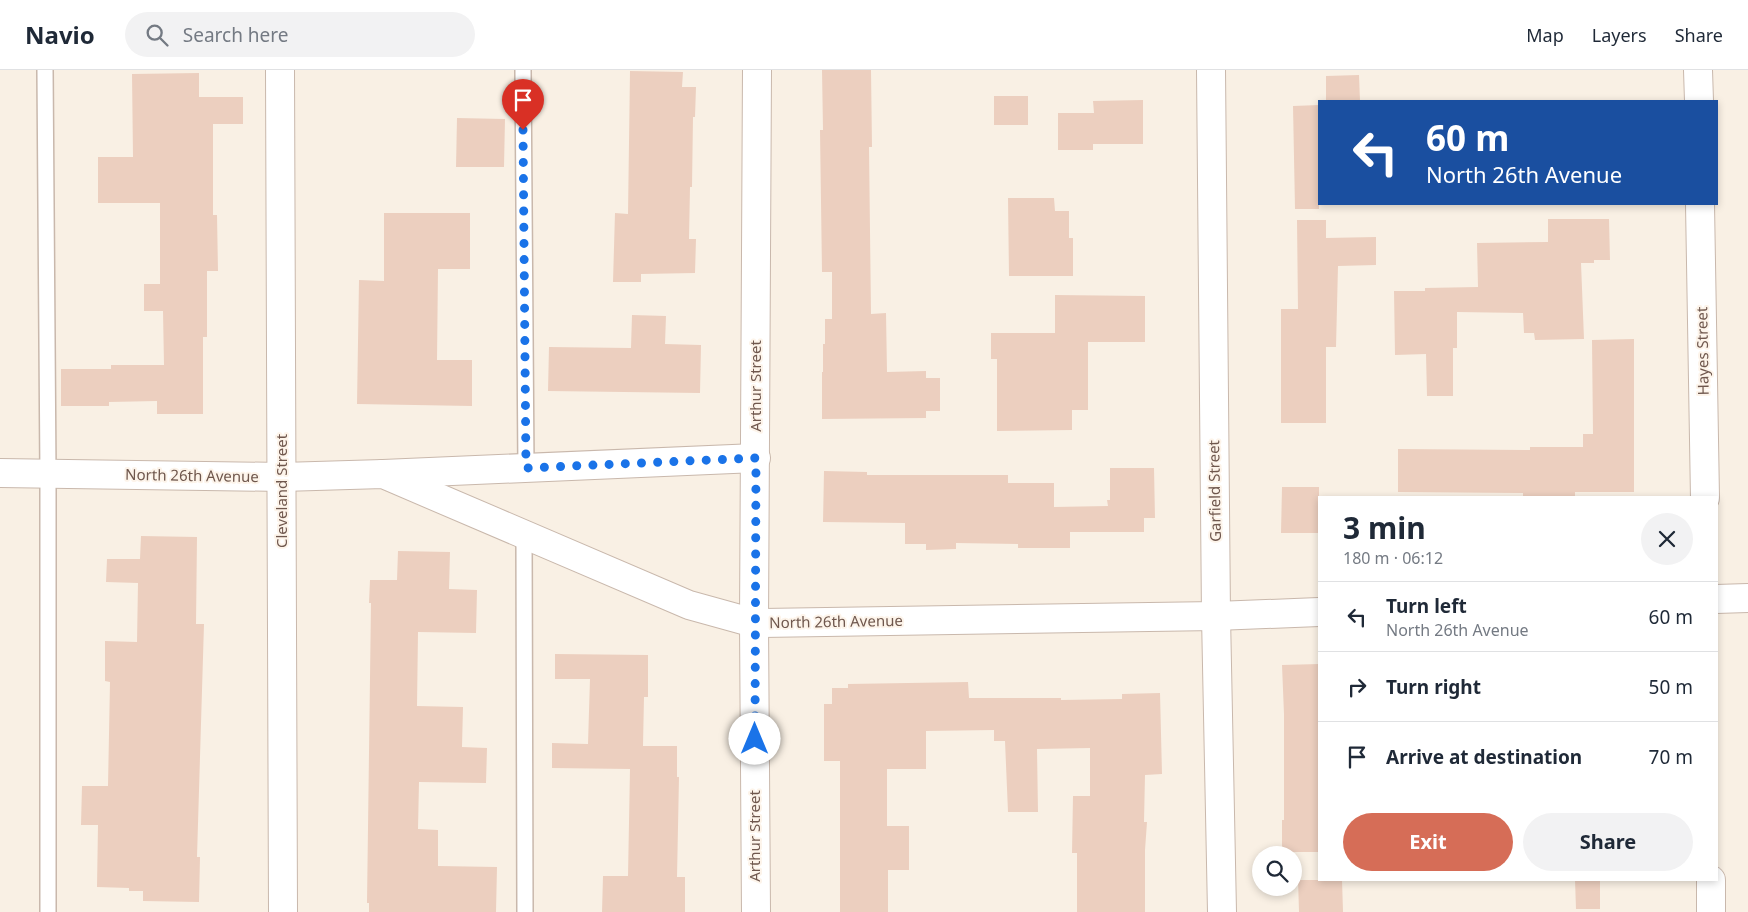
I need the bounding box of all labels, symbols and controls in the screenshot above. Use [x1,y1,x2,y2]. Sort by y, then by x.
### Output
search box [125,12,475,57]
text: Navio [25,18,95,51]
icon: search [143,21,171,49]
text: Search here [183,22,289,48]
text: Map [1526,23,1564,47]
text: Layers [1592,23,1647,47]
text: Share [1675,23,1723,47]
pin [502,79,544,130]
icon: arrive [509,86,537,114]
text: 60 m [1426,114,1509,161]
icon: left [1343,120,1408,185]
text: North 26th Avenue [1426,159,1622,189]
street label: Hayes Street [1691,306,1713,395]
street label: Arthur Street [745,340,765,432]
street label: Cleveland Street [271,433,291,548]
street label: Garfield Street [1203,439,1225,542]
street label: North 26th Avenue [125,464,259,486]
text: 3 min [1343,507,1426,548]
button: close [1641,513,1693,565]
text: 180 m · 06:12 [1343,547,1443,569]
text: Turn left [1386,593,1467,619]
icon: left [1343,603,1371,631]
text: 60 m [1649,604,1693,630]
street label: North 26th Avenue [769,610,903,632]
text: North 26th Avenue [1386,619,1529,641]
icon: right [1343,673,1371,701]
text: Turn right [1386,674,1481,700]
text: 50 m [1649,674,1693,700]
position arrow [728,712,780,764]
icon: arrive [1343,743,1371,771]
text: Arrive at destination [1386,744,1582,770]
text: 70 m [1649,744,1693,770]
street label: Arthur Street [744,790,764,882]
button: Exit [1343,813,1513,871]
button: Share [1523,813,1693,871]
map controls [1252,846,1302,896]
button: search [1252,846,1302,896]

